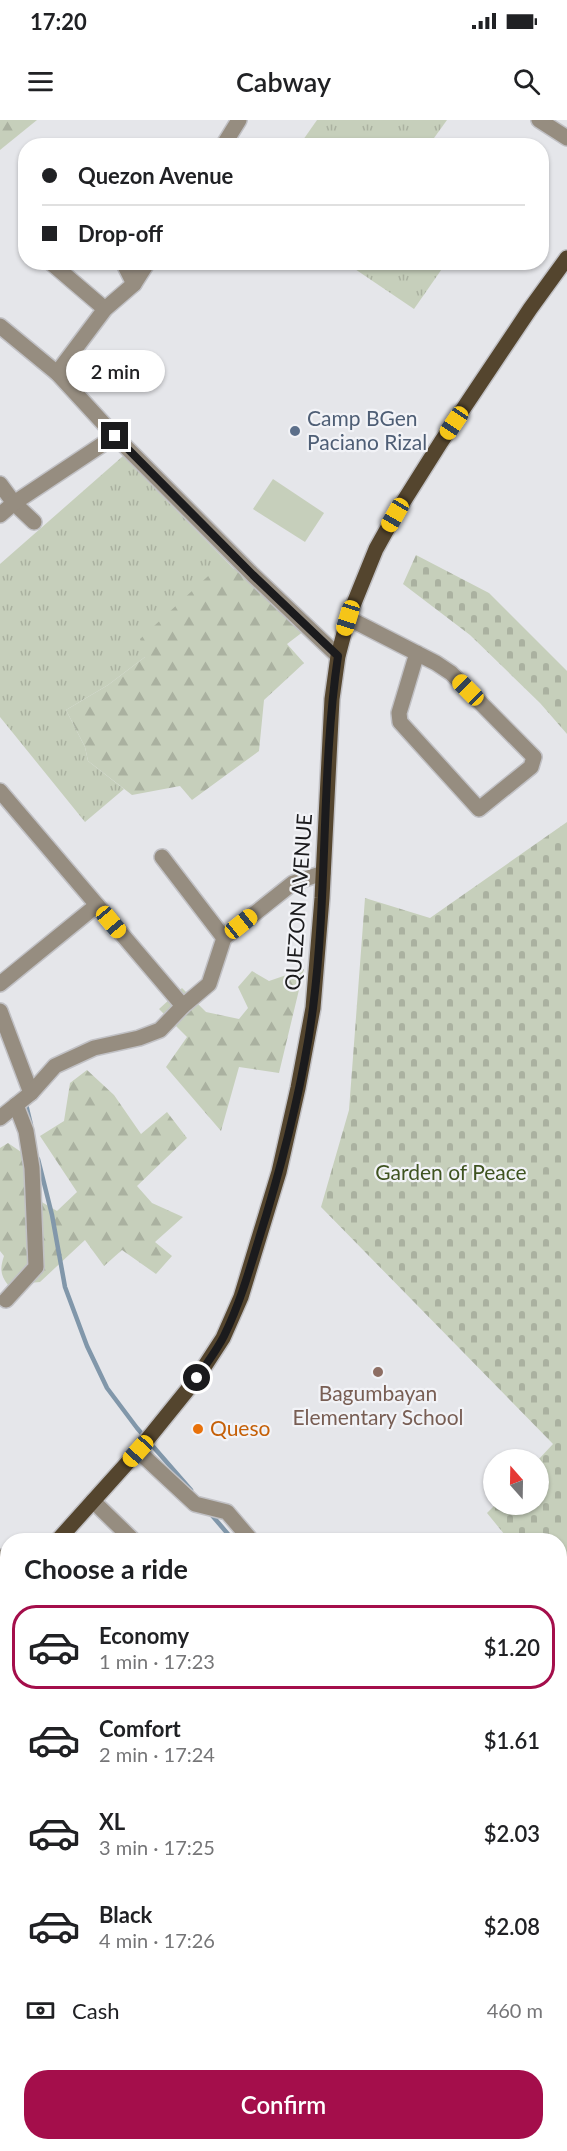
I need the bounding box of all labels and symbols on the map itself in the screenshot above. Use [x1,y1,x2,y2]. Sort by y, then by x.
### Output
callout: 2 min [66,349,164,391]
car [436,403,472,443]
place label: Camp BGen Paciano Rizal [307,405,427,454]
route end [101,422,128,449]
marker: Camp BGen Paciano Rizal [288,424,302,438]
car [378,495,412,535]
car [334,598,362,638]
car [449,671,487,709]
street label: QUEZON AVENUE [279,813,316,991]
car [93,902,129,942]
car [221,906,261,942]
park label: Garden of Peace [375,1159,527,1184]
route start [183,1364,210,1391]
marker: Bagumbayan Elementary School [371,1365,385,1379]
place label: Bagumbayan Elementary School [292,1380,464,1429]
place label: Queso [210,1415,271,1440]
marker: Queso [191,1422,205,1436]
car [119,1432,157,1470]
north arrow [483,1449,549,1515]

